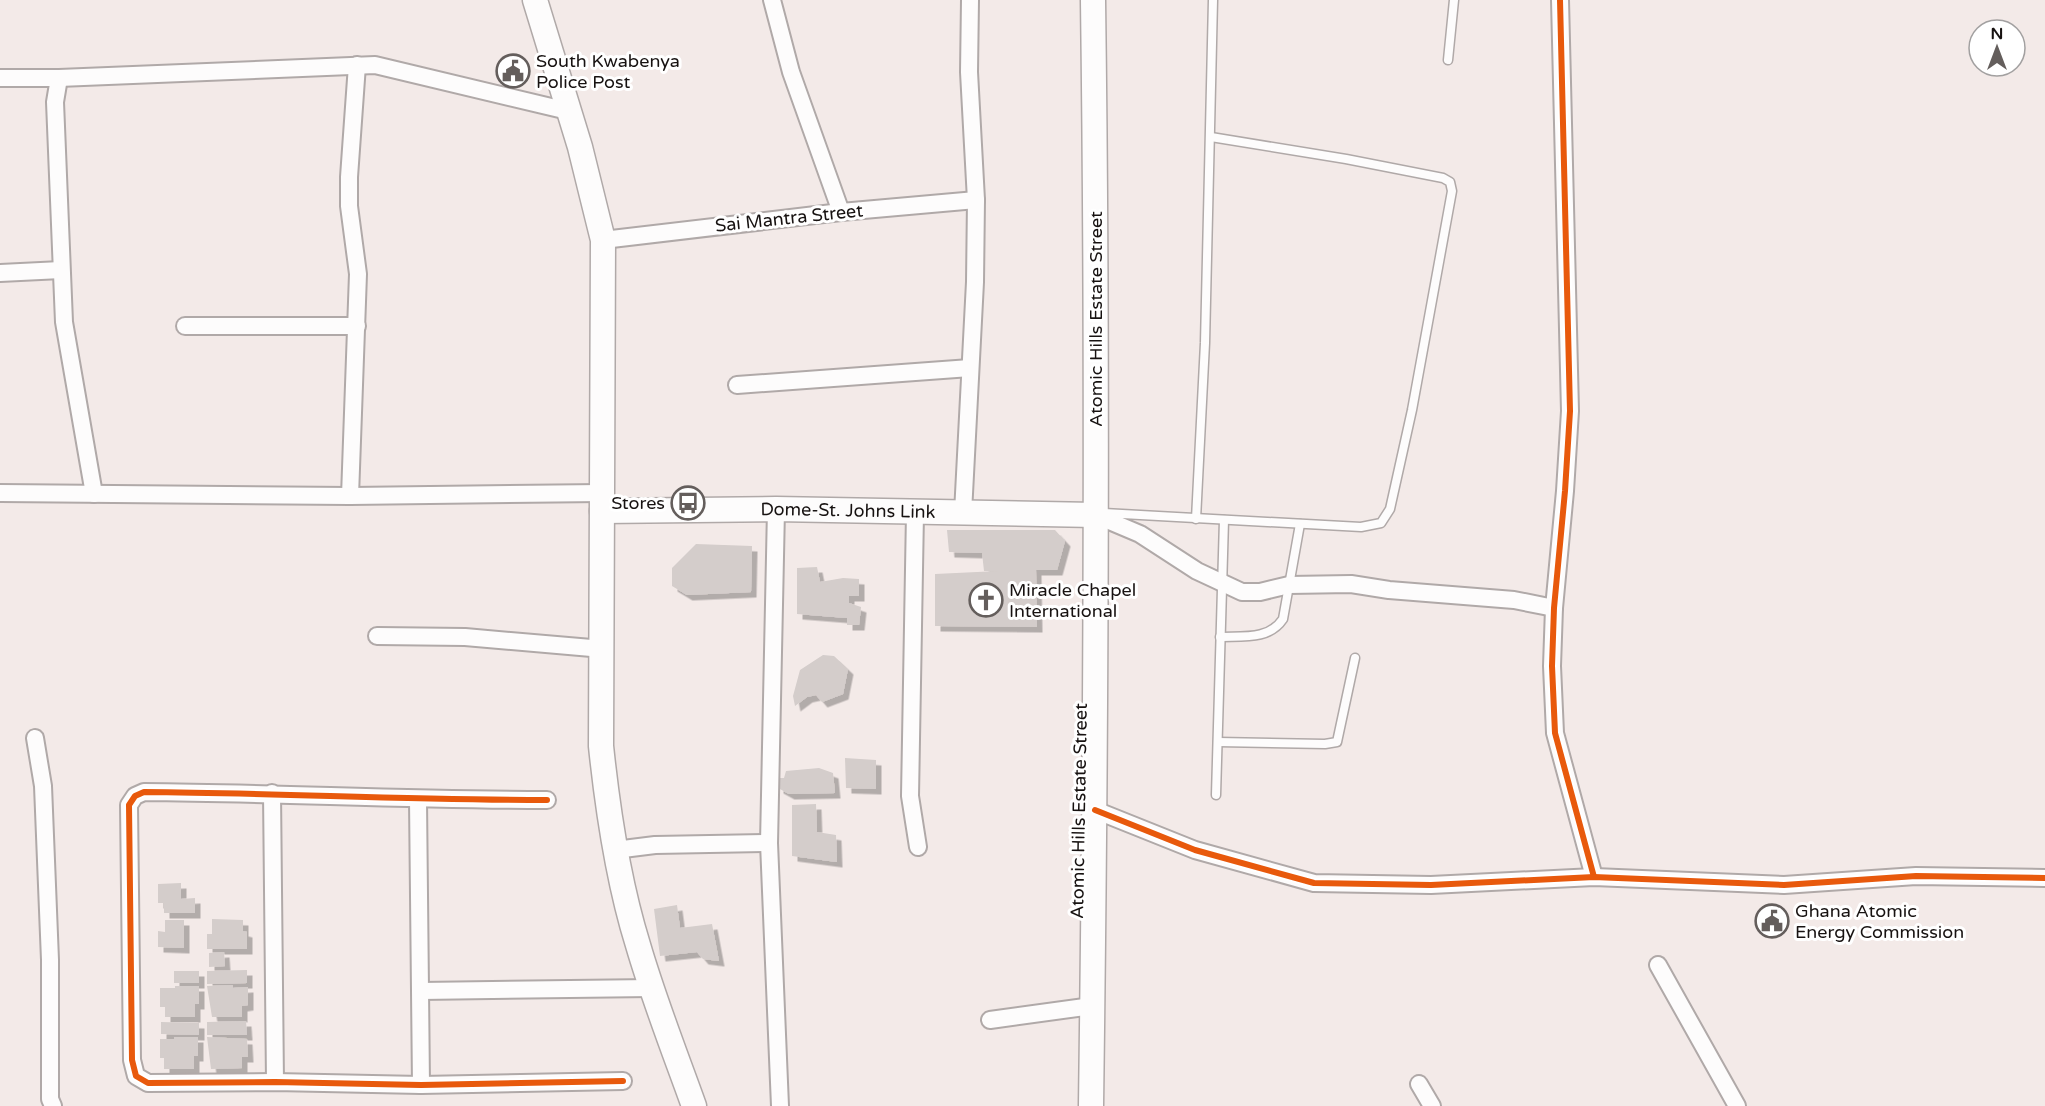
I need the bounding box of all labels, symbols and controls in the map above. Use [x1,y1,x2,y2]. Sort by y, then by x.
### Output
north arrow [1967,18,2027,78]
text: N [1991,24,2003,44]
place label: South Kwabenya Police Post [536,50,680,93]
public building icon: South Kwabenya Police Post [495,53,531,89]
street label: Sai Mantra Street [714,199,864,237]
street label: Atomic Hills Estate Street [1085,211,1107,427]
bus stop icon: Stores [670,485,706,521]
place label: Stores [611,492,665,514]
street label: Dome-St. Johns Link [760,498,936,523]
place label: Miracle Chapel International [1009,579,1136,622]
church icon: Miracle Chapel International [968,582,1004,618]
street label: Atomic Hills Estate Street [1066,703,1092,919]
place label: Ghana Atomic Energy Commission [1795,900,1964,943]
public building icon: Ghana Atomic Energy Commission [1754,903,1790,939]

